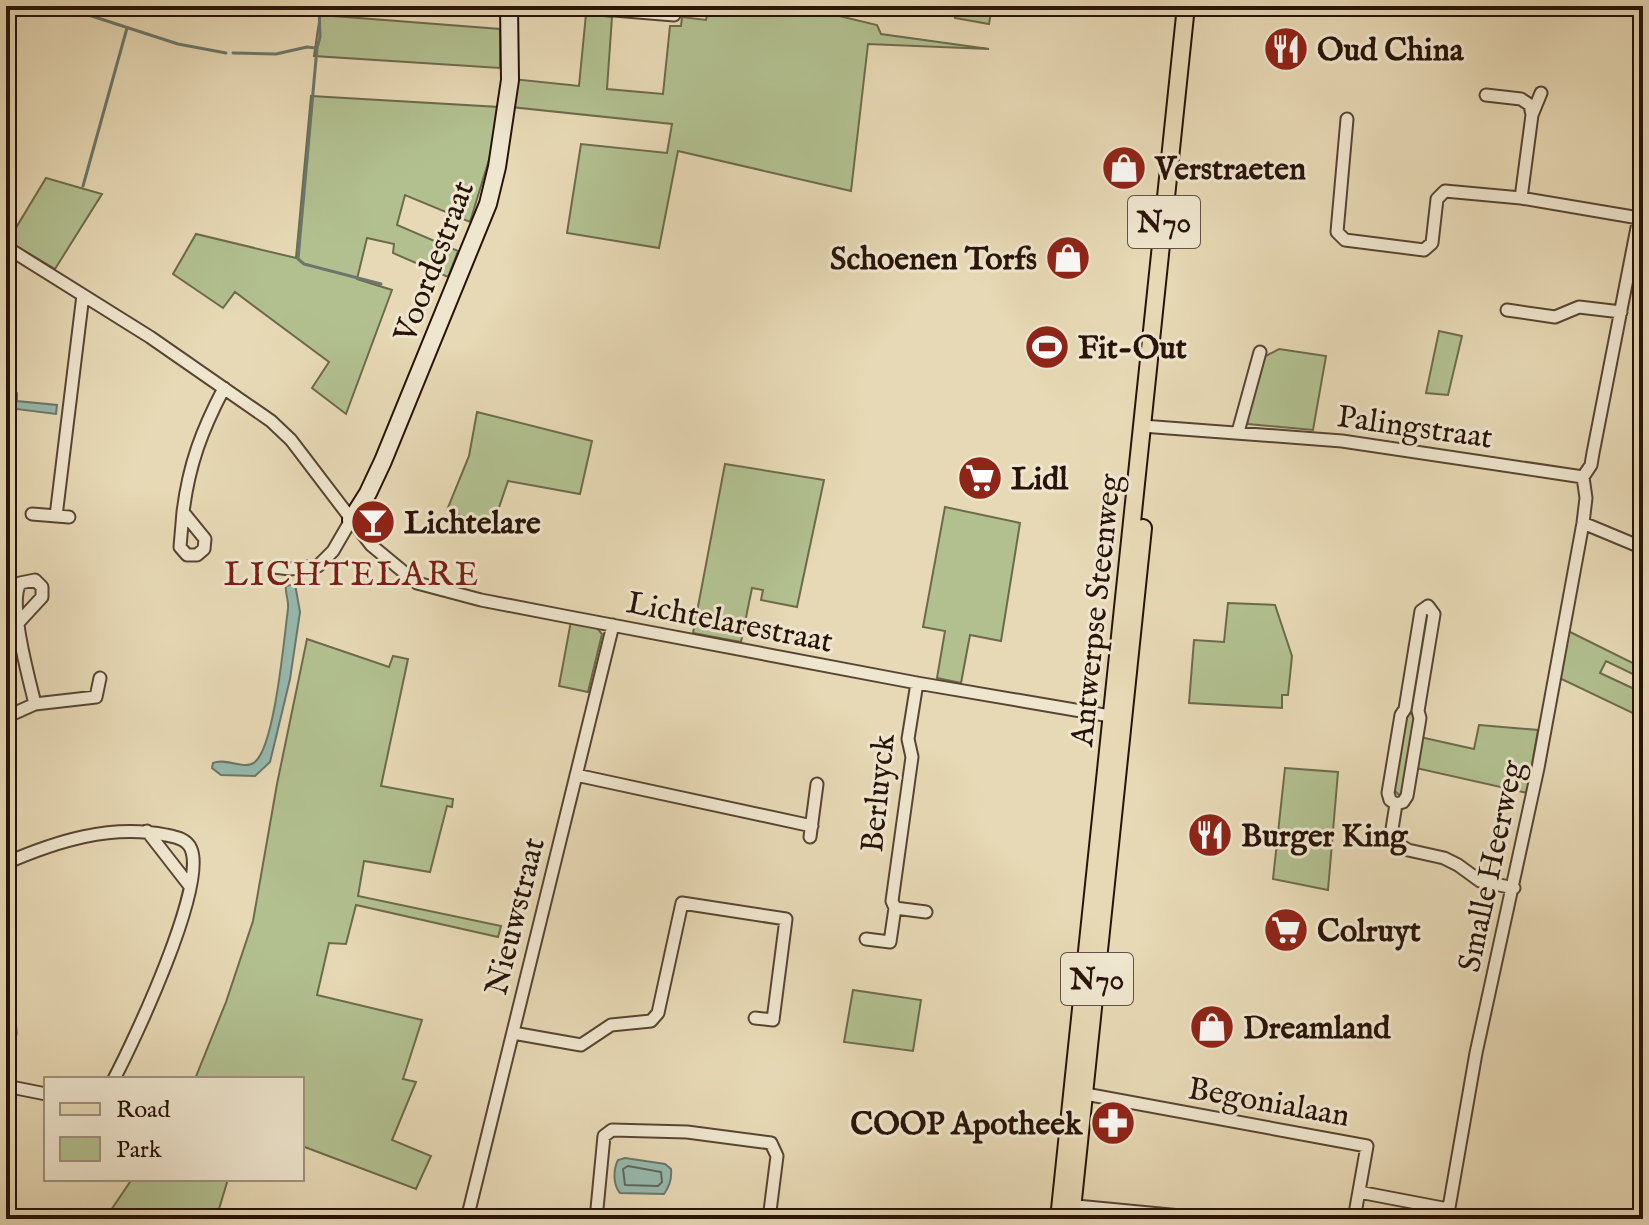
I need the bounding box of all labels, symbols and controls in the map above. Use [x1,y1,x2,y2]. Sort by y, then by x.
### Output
restaurant icon: Oud China [1262,25,1310,73]
place label: Oud China [1317,31,1465,72]
shop icon: Verstraeten [1100,144,1148,192]
place label: Verstraeten [1154,150,1306,191]
street label: Voordestraat [385,175,485,349]
road number: N70 [1128,196,1200,248]
shop icon: Schoenen Torfs [1044,234,1092,282]
place label: Schoenen Torfs [830,240,1037,281]
sports icon: Fit-Out [1023,323,1071,371]
place label: Fit-Out [1078,329,1187,370]
street label: Palingstraat [1334,397,1495,460]
supermarket icon: Lidl [956,454,1004,502]
place label: Lidl [1011,460,1069,501]
street label: Antwerpse Steenweg [1063,471,1132,749]
bar icon: Lichtelare [349,498,397,546]
place label: Lichtelare [404,504,541,545]
district label: LICHTELARE [224,554,480,597]
street label: Lichtelarestraat [623,583,836,664]
street label: Berluyck [853,731,906,855]
street label: Smalle Heerweg [1450,756,1535,976]
restaurant icon: Burger King [1186,811,1234,859]
place label: Burger King [1241,817,1409,858]
street label: Nieuwstraat [477,834,556,1000]
supermarket icon: Colruyt [1262,906,1310,954]
place label: Colruyt [1317,912,1421,953]
road number: N70 [1061,953,1133,1005]
shop icon: Dreamland [1188,1003,1236,1051]
place label: Dreamland [1243,1009,1391,1050]
street label: Begonialaan [1185,1069,1352,1138]
legend [44,1077,304,1181]
text: Road [116,1095,170,1126]
pharmacy icon: COOP Apotheek [1089,1099,1137,1147]
place label: COOP Apotheek [850,1105,1083,1146]
text: Park [116,1135,162,1166]

